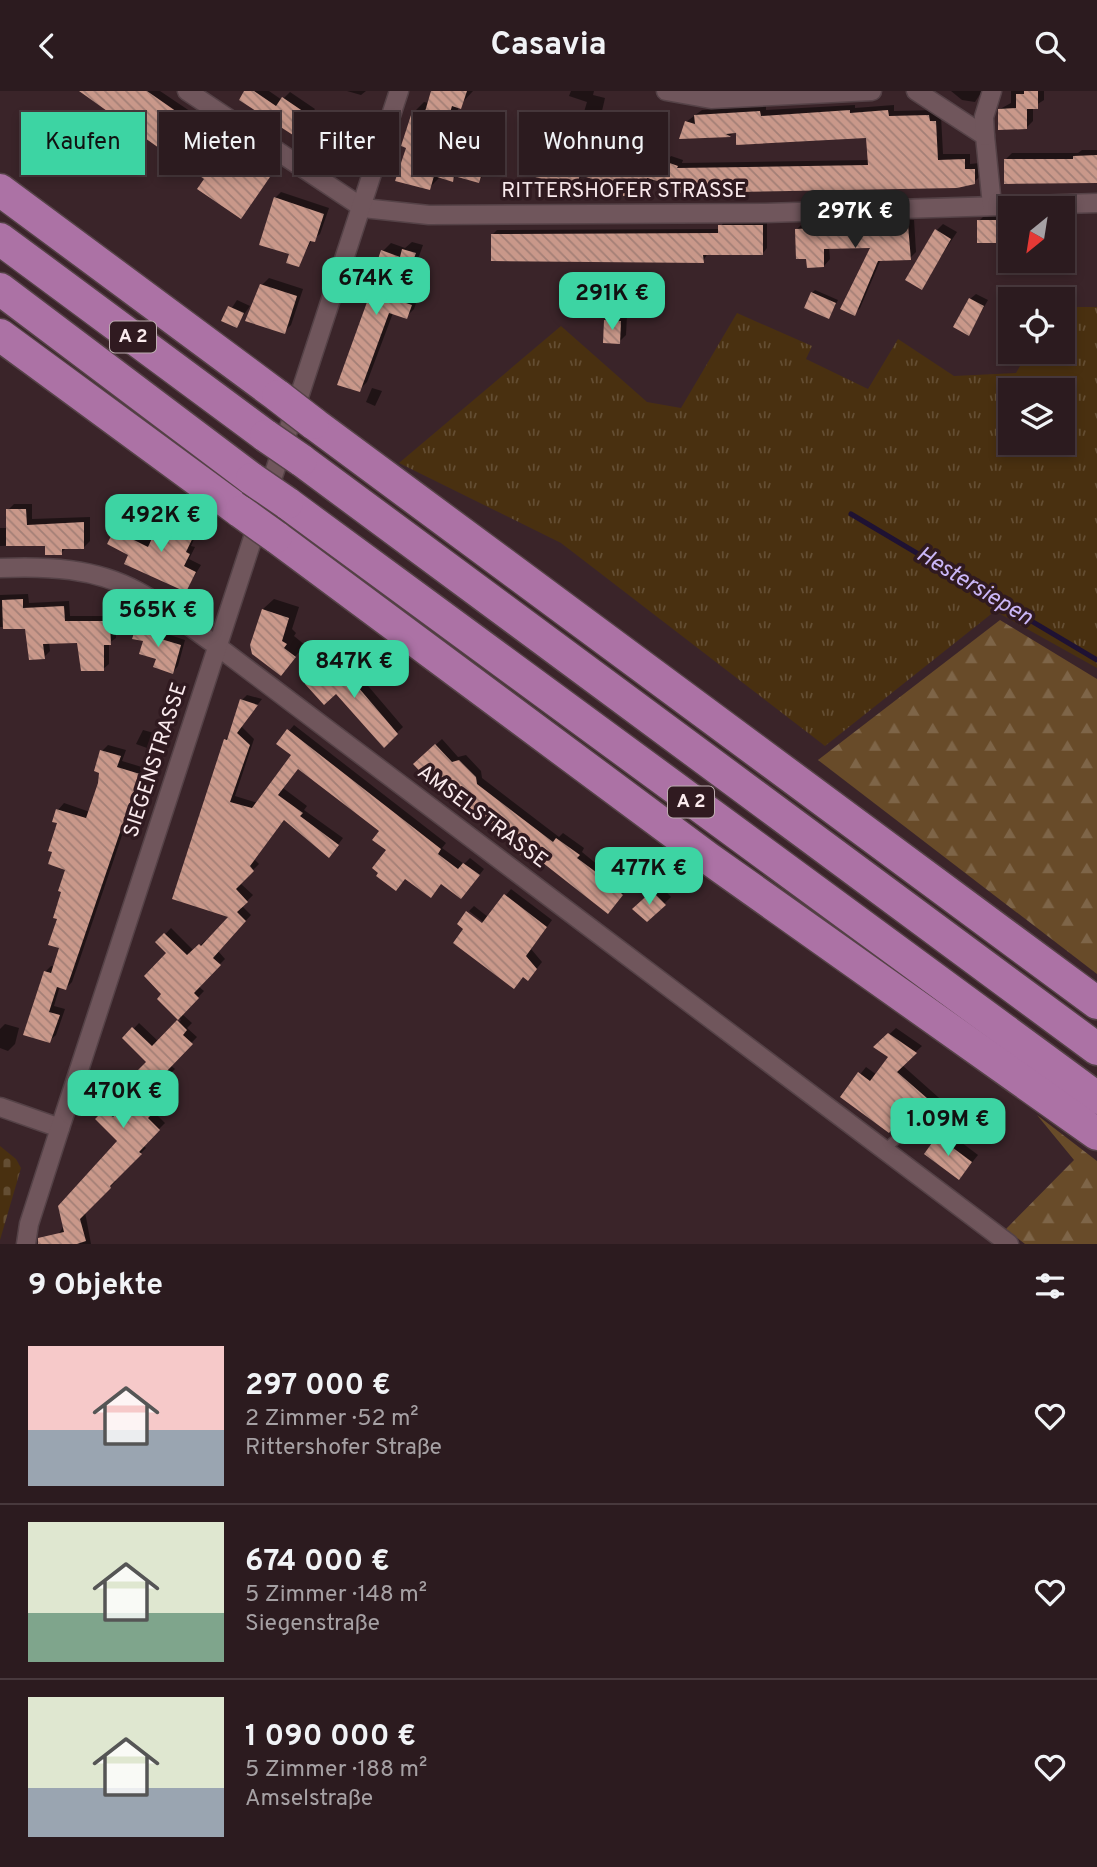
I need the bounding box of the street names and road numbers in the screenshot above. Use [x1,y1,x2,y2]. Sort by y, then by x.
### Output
street label: RITTERSHOFER STRASSE [501,178,747,205]
road number: A 2 [110,321,156,353]
street label: SIEGENSTRASSE [118,679,194,841]
street label: AMSELSTRASSE [411,759,553,875]
road number: A 2 [668,787,714,817]

